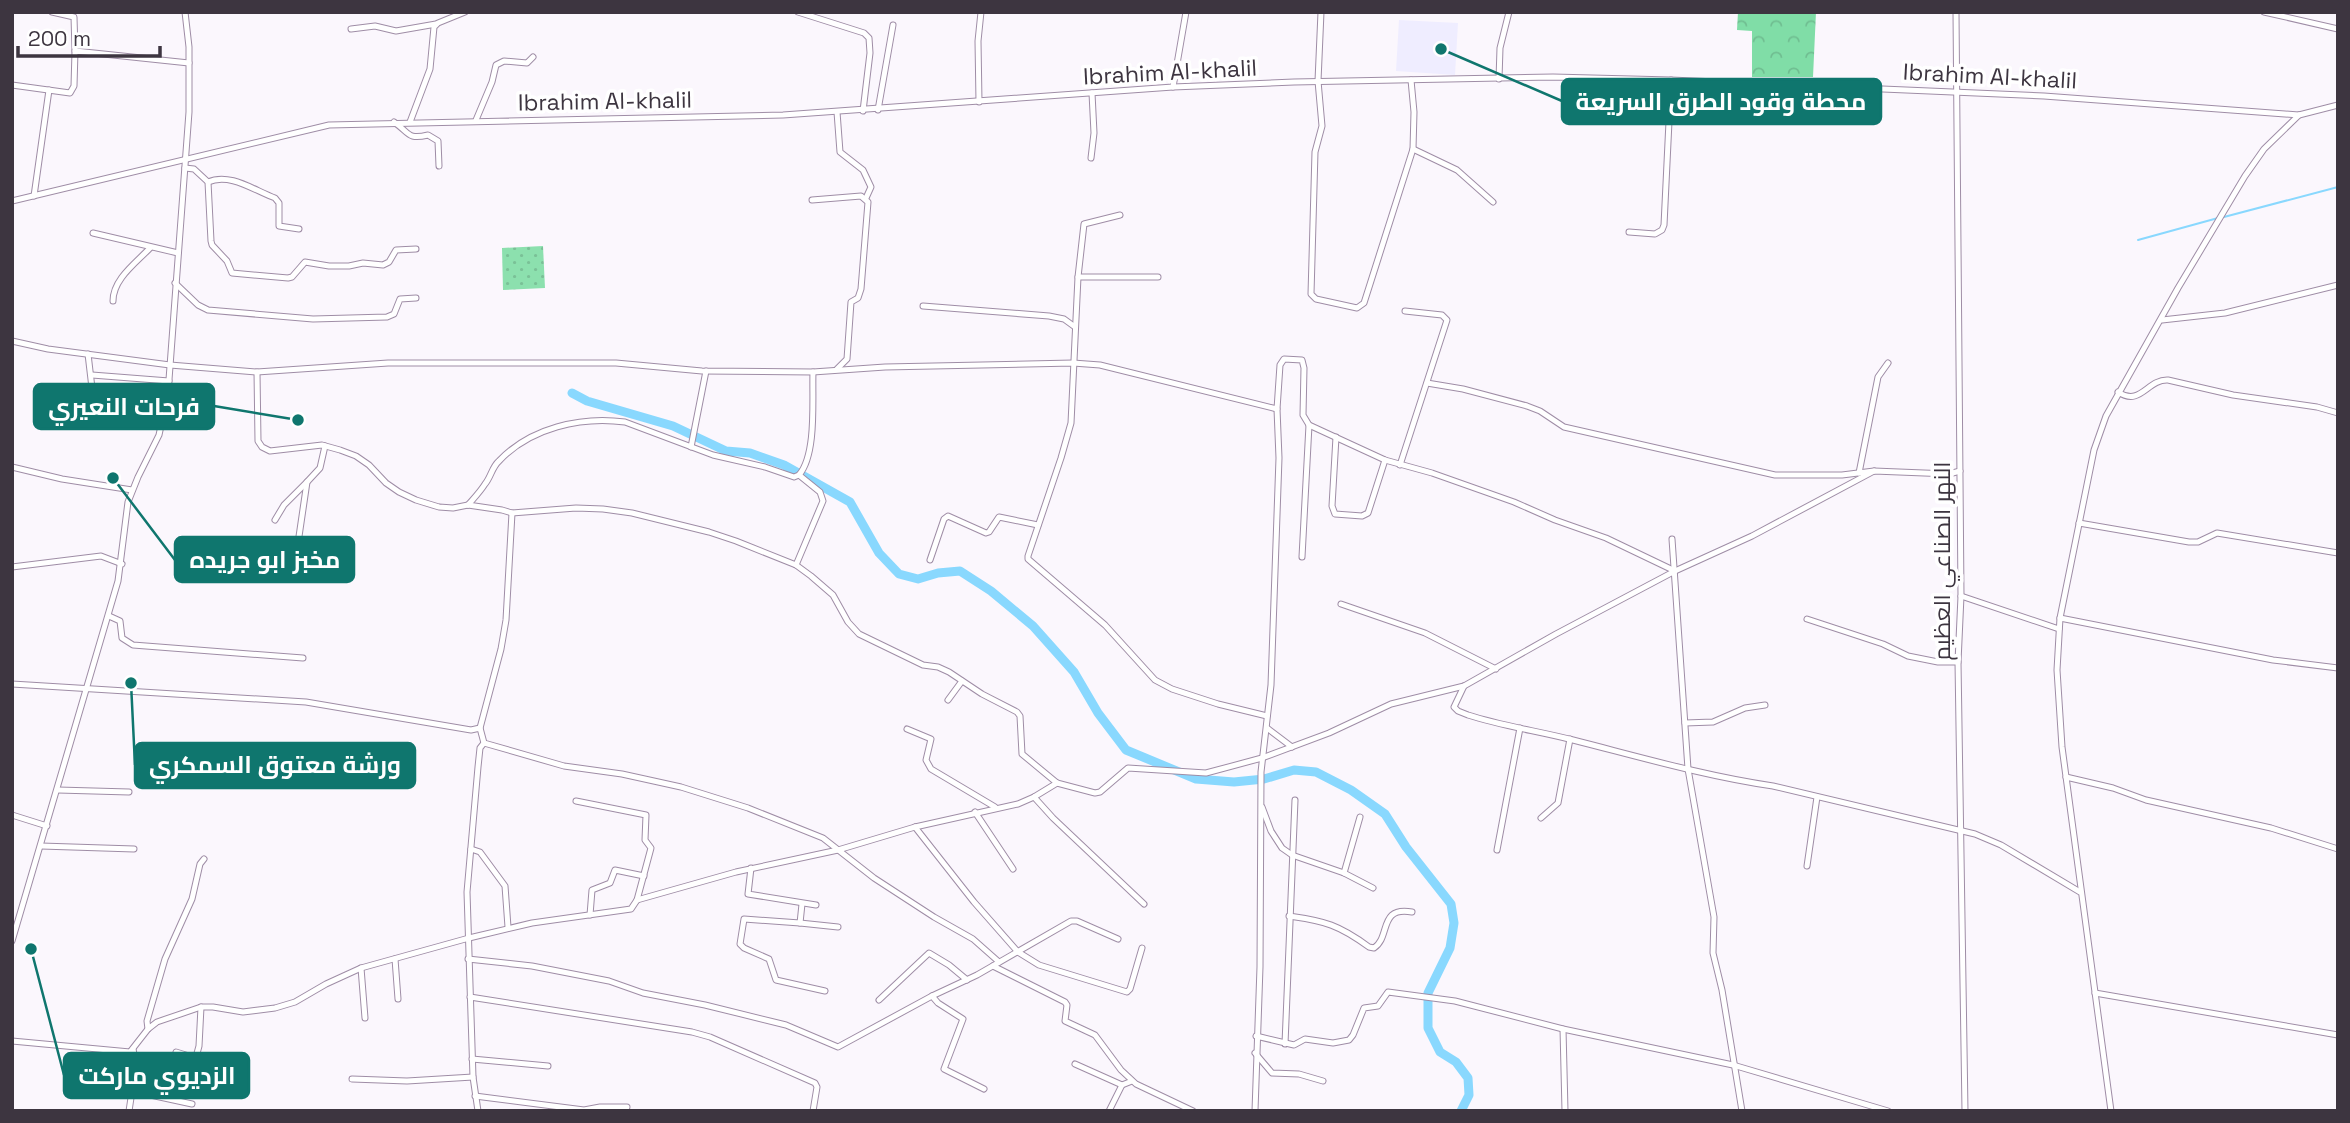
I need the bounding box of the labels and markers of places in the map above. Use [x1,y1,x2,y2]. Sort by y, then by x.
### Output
callout: محطة وقود الطرق السريعة [1562,79,1881,124]
callout: فرحات النعيري [34,384,214,429]
callout: مخبز ابو جريده [175,537,354,582]
callout: ورشة معتوق السمكري [135,743,415,788]
callout: الزديوي ماركت [64,1053,249,1098]

